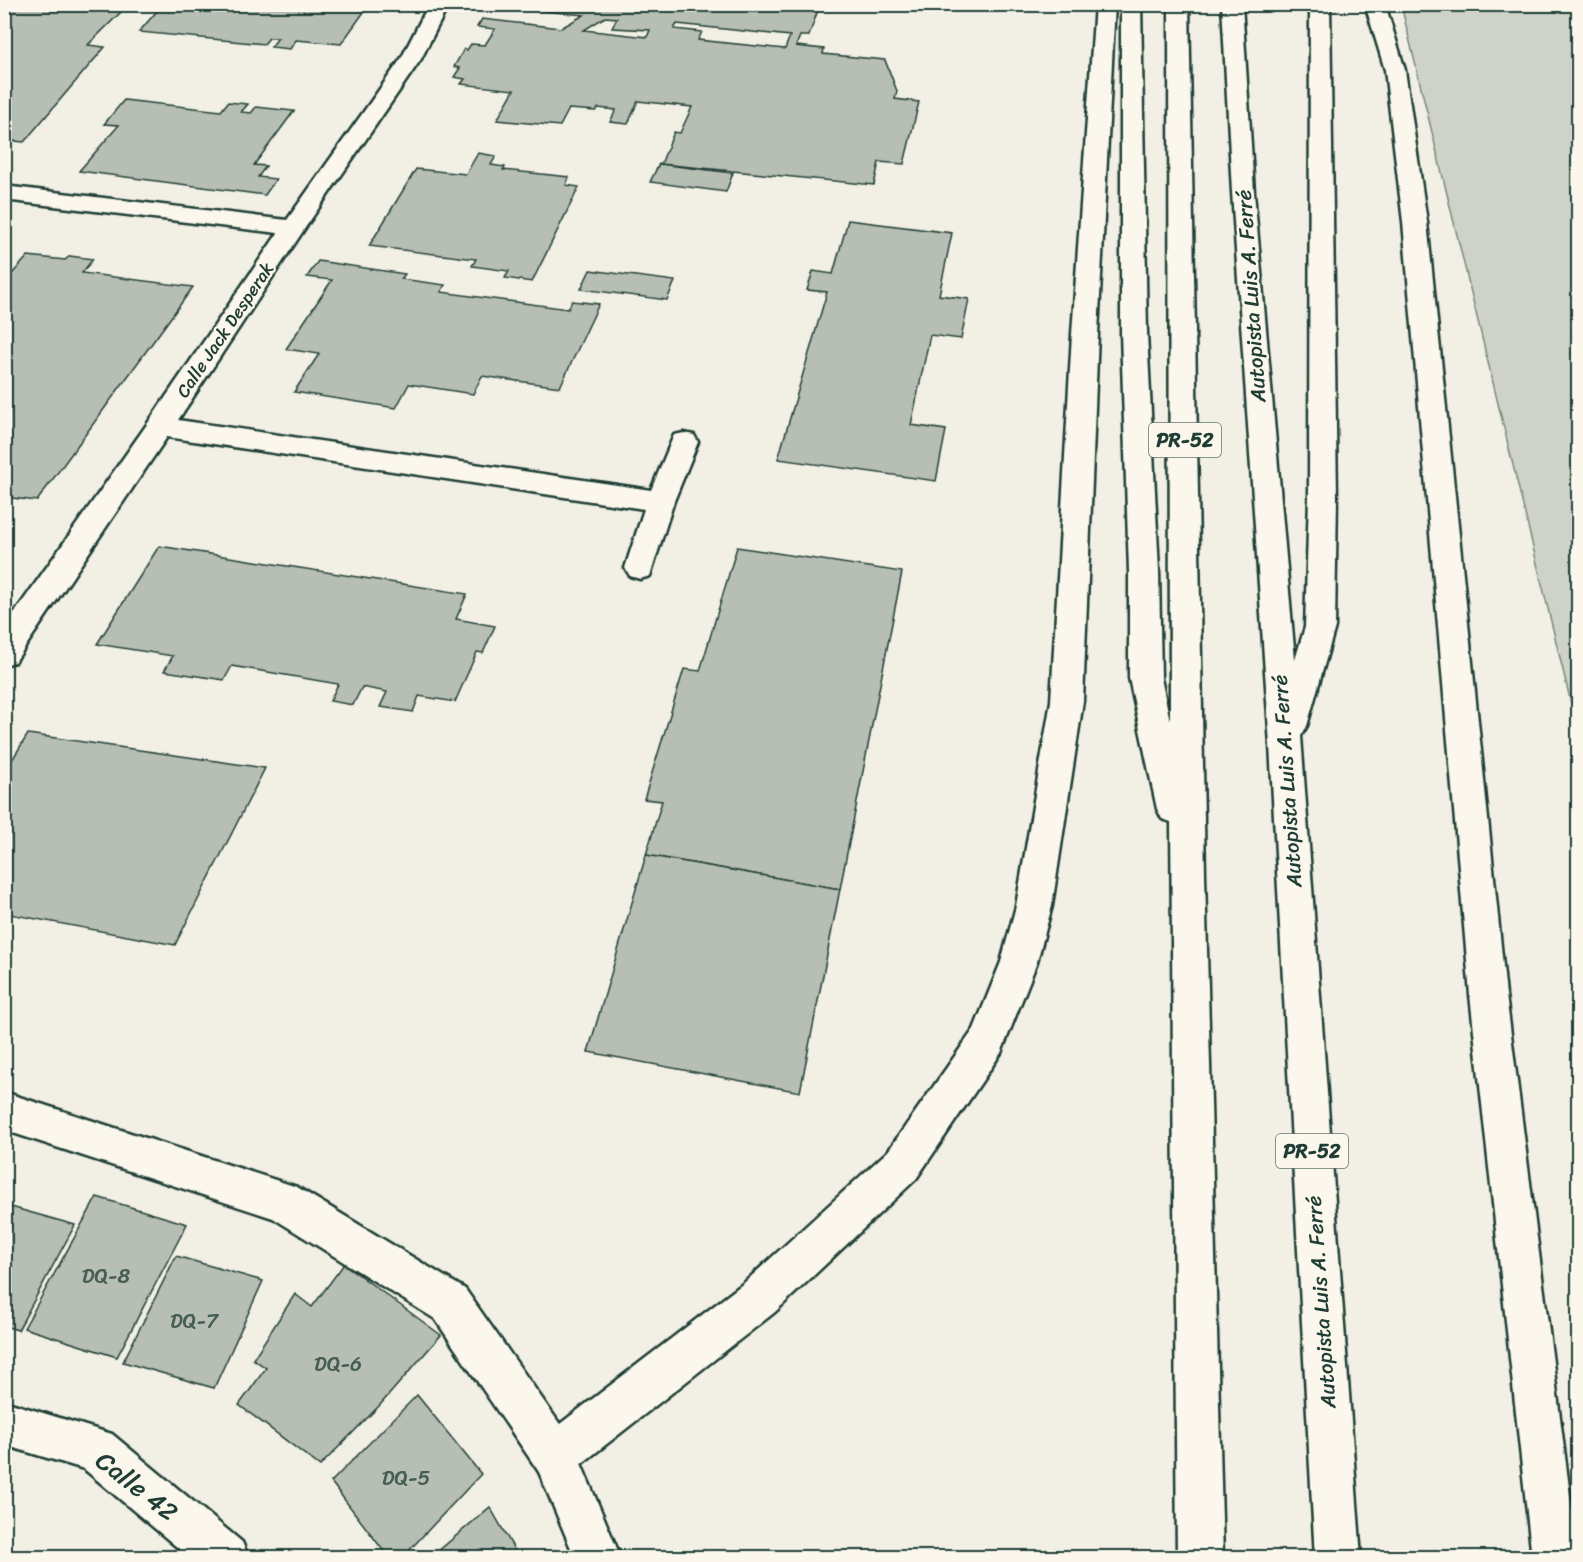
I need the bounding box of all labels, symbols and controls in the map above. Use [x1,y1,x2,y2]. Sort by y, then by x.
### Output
street label: Autopista Luis A. Ferré [1225,188,1277,405]
street label: Calle Jack Desperak [168,255,283,405]
road number: PR-52 [1149,423,1221,457]
street label: Autopista Luis A. Ferré [1261,673,1313,890]
road number: PR-52 [1276,1134,1348,1168]
street label: Autopista Luis A. Ferré [1295,1194,1347,1411]
house number: DQ-8 [82,1257,131,1295]
house number: DQ-7 [170,1302,220,1340]
house number: DQ-6 [314,1345,362,1383]
street label: Calle 42 [85,1438,189,1534]
house number: DQ-5 [382,1459,431,1497]

